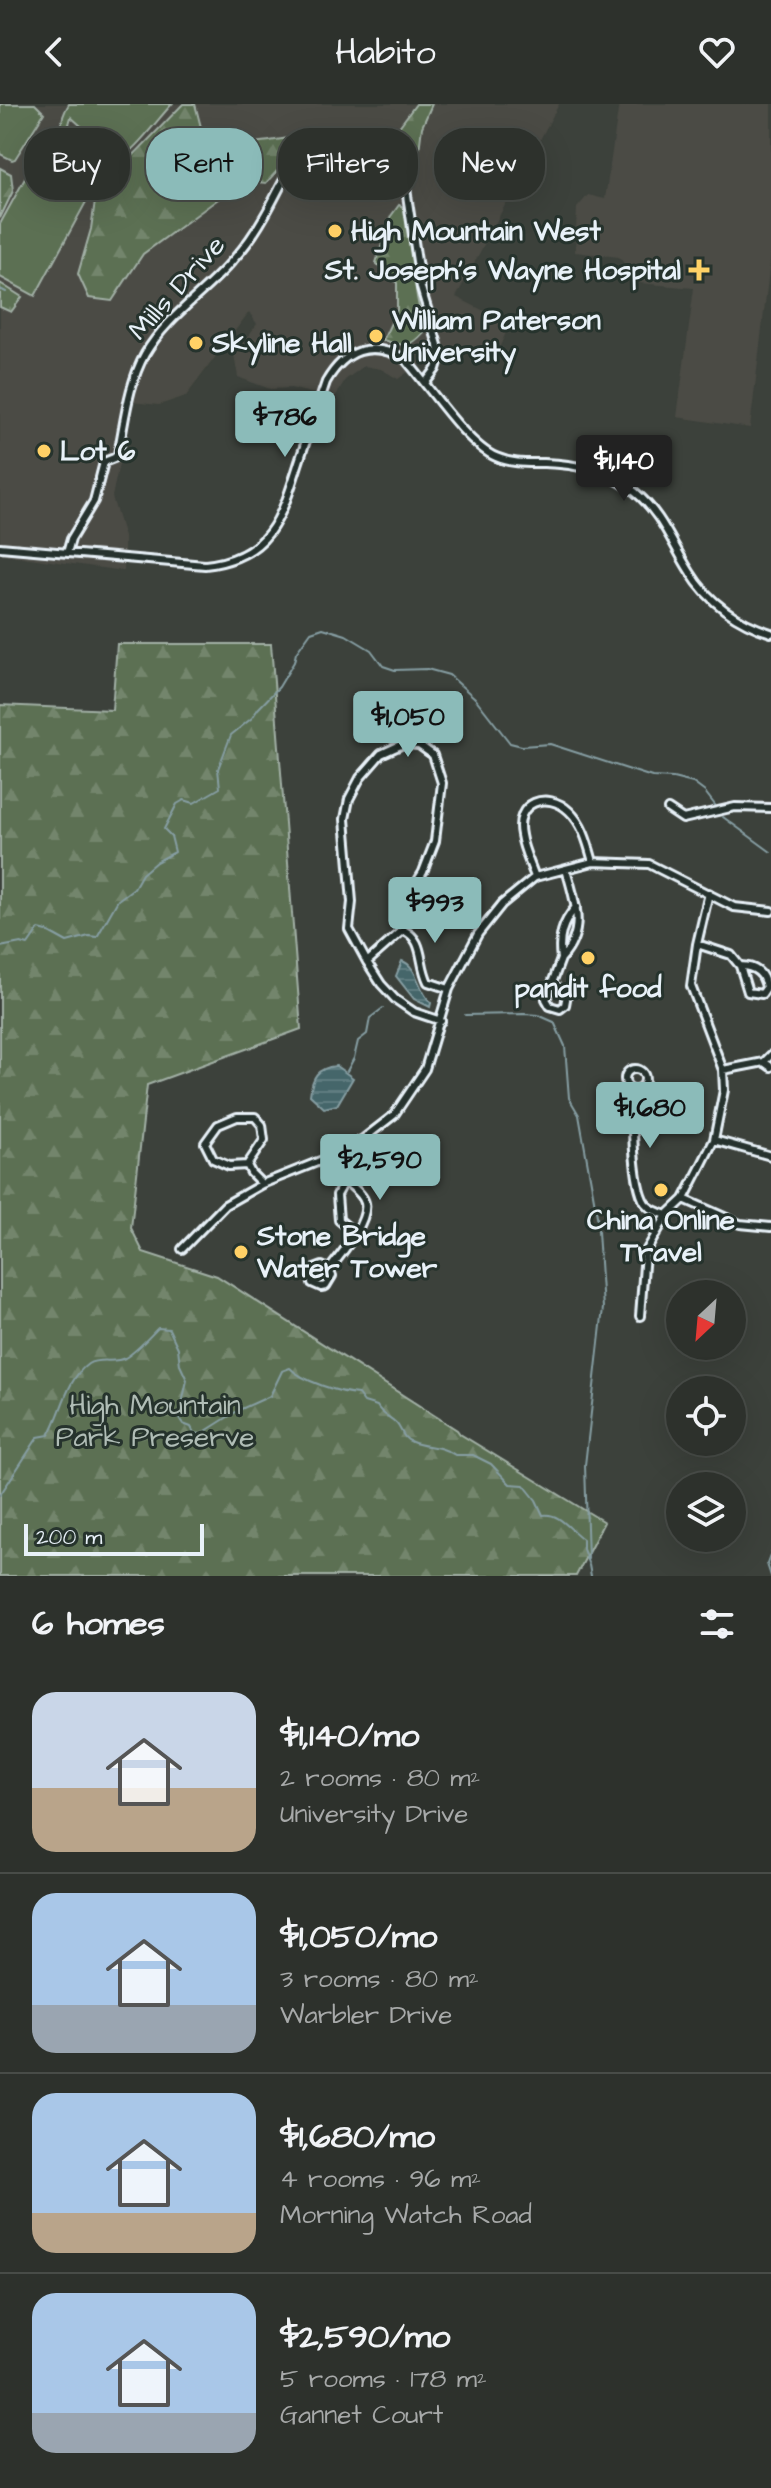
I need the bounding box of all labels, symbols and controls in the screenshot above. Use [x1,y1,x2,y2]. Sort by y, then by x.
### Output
text: Habito [335,27,436,78]
icon: back [32,30,76,74]
icon: heart [695,30,739,74]
chip: Buy [24,128,130,200]
chip: Rent [146,128,262,200]
chip: Filters [278,128,418,200]
chip: New [434,128,545,200]
place label: High Mountain West [351,212,601,253]
marker: High Mountain West [326,222,344,240]
street label: Mills Drive [119,227,235,349]
place label: St. Joseph's Wayne Hospital [324,251,681,293]
marker: St. Joseph's Wayne Hospital [688,259,710,281]
place label: William Paterson University [391,301,601,375]
place label: Skyline Hall [211,324,352,366]
marker: William Paterson University [367,327,385,345]
marker: Skyline Hall [187,334,205,352]
pin: $786 [238,391,332,459]
text: $786 [253,399,317,435]
place label: Lot 6 [60,432,136,471]
pin: $1,140 [559,435,689,503]
marker: Lot 6 [35,442,53,460]
text: $1,140 [594,443,654,479]
pin: $1,050 [343,691,473,759]
text: $1,050 [371,699,445,735]
pin: $993 [388,877,482,945]
text: $993 [406,885,464,921]
marker: pandit food [579,949,597,967]
place label: pandit food [514,969,662,1009]
pin: $1,680 [585,1082,715,1150]
text: $1,680 [614,1090,686,1126]
pin: $2,590 [315,1134,445,1202]
text: $2,590 [338,1142,422,1178]
marker: China Online Travel [652,1181,670,1199]
place label: China Online Travel [587,1201,735,1272]
place label: Stone Bridge Water Tower [256,1217,438,1288]
marker: Stone Bridge Water Tower [232,1243,250,1261]
north arrow [666,1280,746,1360]
map controls [666,1280,746,1552]
button: locate [666,1376,746,1456]
park label: High Mountain Park Preserve [56,1386,254,1457]
button: layers [666,1472,746,1552]
scale bar [24,1520,204,1556]
text: 200 m [36,1522,102,1553]
text: 6 homes [32,1600,165,1648]
icon: filters [695,1602,739,1646]
text: $1,140/mo [280,1712,419,1760]
icon: home [96,1724,192,1820]
text: 2 rooms · 80 m² [280,1760,480,1796]
text: University Drive [280,1796,468,1832]
text: $1,050/mo [280,1913,437,1961]
icon: home [96,1925,192,2021]
text: 3 rooms · 80 m² [280,1961,479,1997]
text: Warbler Drive [280,1997,452,2033]
text: $1,680/mo [280,2113,435,2161]
icon: home [96,2125,192,2221]
text: 4 rooms · 96 m² [280,2161,481,2197]
text: Morning Watch Road [280,2197,532,2233]
text: $2,590/mo [280,2313,450,2361]
icon: home [96,2325,192,2421]
text: 5 rooms · 178 m² [280,2361,487,2397]
text: Gannet Court [280,2397,443,2433]

